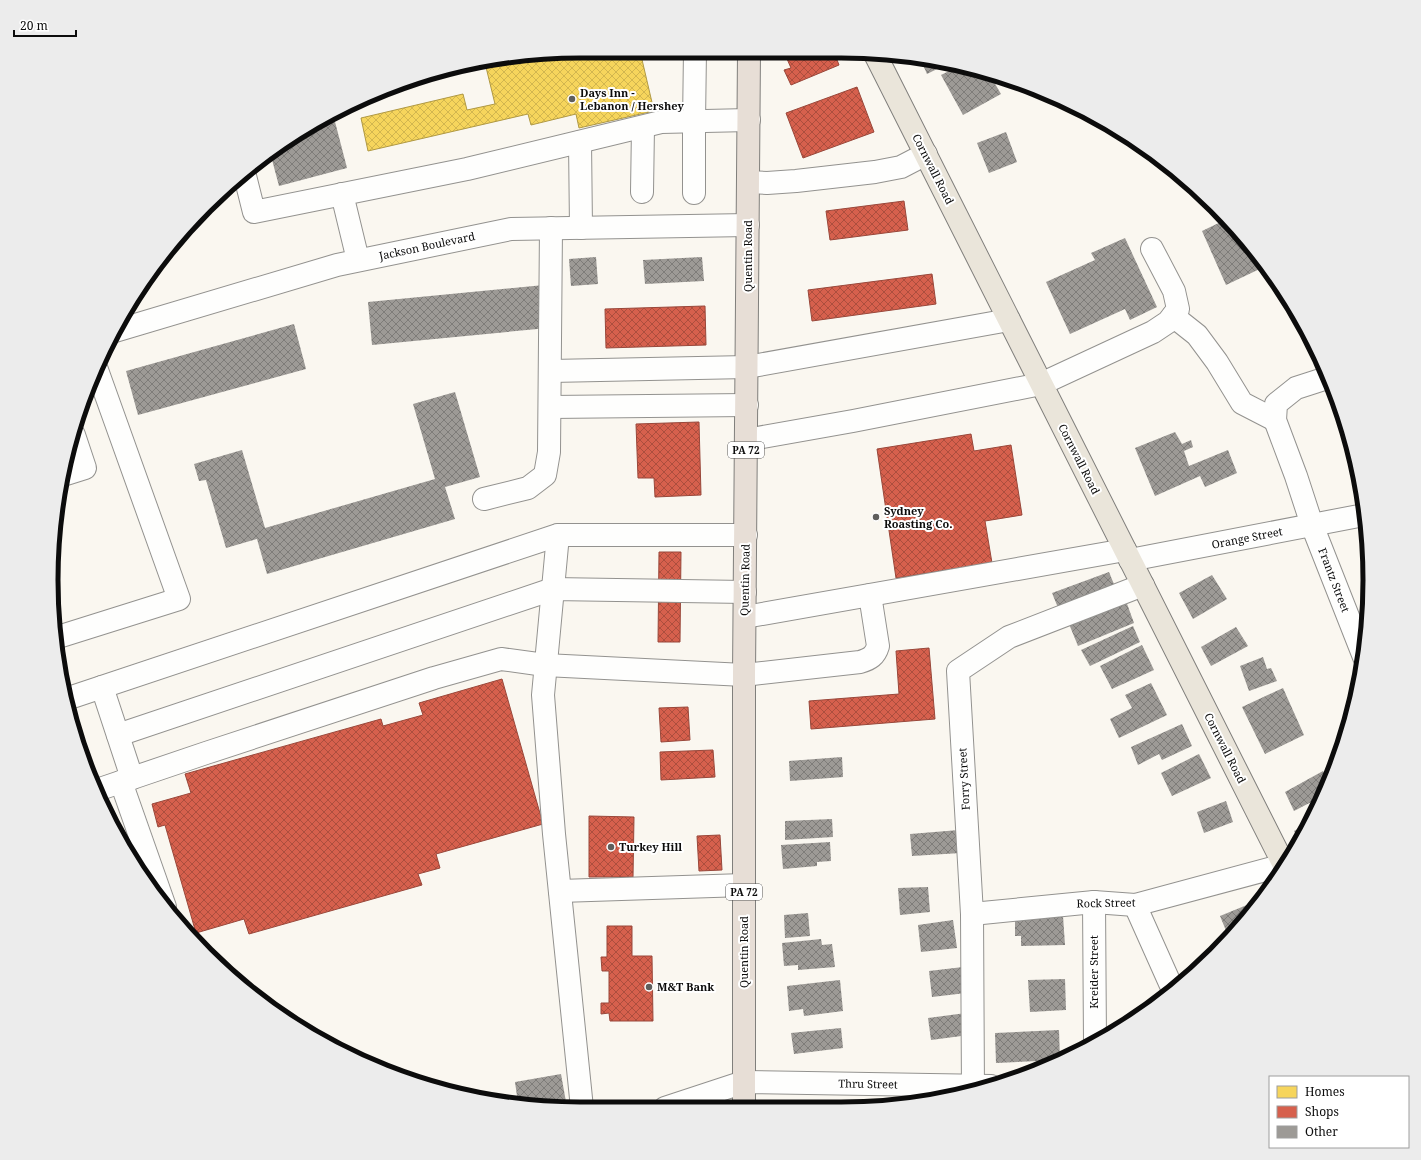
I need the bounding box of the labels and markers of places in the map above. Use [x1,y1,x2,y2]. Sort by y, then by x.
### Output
place label: Days Inn - Lebanon / Hershey [580,85,685,113]
marker: Days Inn - Lebanon / Hershey [567,94,577,104]
place label: Sydney Roasting Co. [884,503,953,531]
marker: Sydney Roasting Co. [871,512,881,522]
place label: Turkey Hill [619,839,682,854]
marker: Turkey Hill [606,842,616,852]
place label: M&T Bank [657,979,714,994]
marker: M&T Bank [644,982,654,992]

